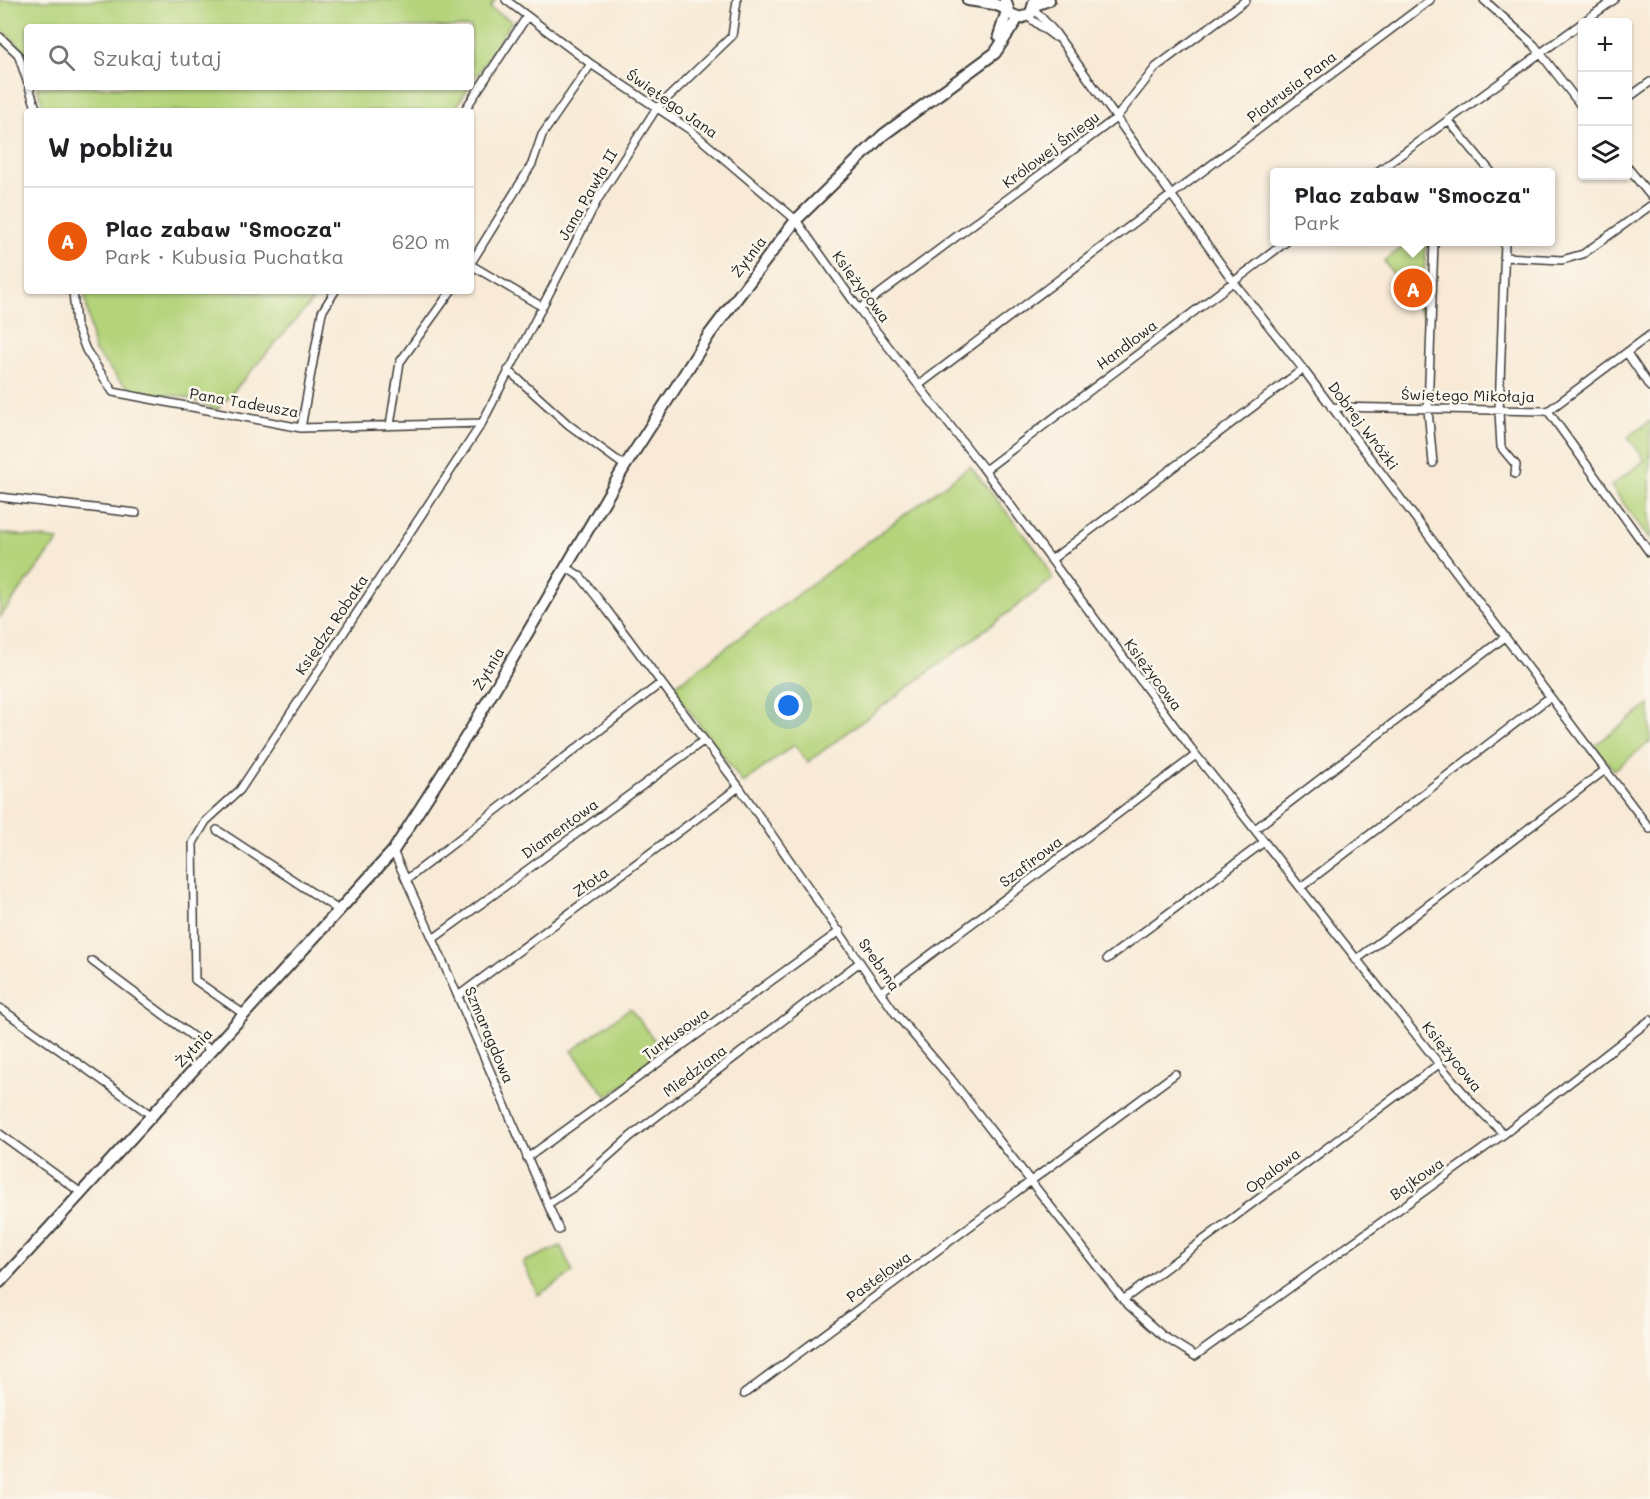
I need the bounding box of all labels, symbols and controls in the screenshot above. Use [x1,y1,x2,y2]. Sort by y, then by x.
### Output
map controls [1578,18,1632,180]
button: + [1578,18,1632,72]
search box [24,24,474,90]
icon: search [45,41,78,74]
text: Szukaj tutaj [93,43,222,72]
street label: Piotrusia Pana [1243,46,1340,126]
street label: Świętego Jana [623,64,722,142]
button: − [1578,72,1632,126]
street label: Królowej Śniegu [998,106,1103,192]
button: layers [1578,126,1632,180]
text: W pobliżu [48,130,174,164]
street label: Jana Pawła II [553,145,622,244]
popup [1270,168,1555,246]
text: Plac zabaw "Smocza" [1294,180,1531,209]
text: Park [1294,209,1339,235]
text: Plac zabaw "Smocza" [105,214,342,243]
text: A [61,228,74,254]
text: 620 m [392,228,450,254]
street label: Żytnia [726,232,770,281]
text: Park · Kubusia Puchatka [105,243,344,269]
street label: Księżycowa [828,246,895,326]
pin: A [1394,266,1432,310]
street label: Handlowa [1092,315,1161,374]
street label: Dobrej Wróżki [1324,377,1404,474]
street label: Pana Tadeusza [188,383,300,421]
street label: Świętego Mikołaja [1401,384,1535,406]
street label: Księdza Robaka [290,570,372,679]
street label: Księżycowa [1120,634,1187,714]
street label: Żytnia [468,643,508,694]
your location [774,691,803,720]
street label: Diamentowa [517,794,602,863]
street label: Szafirowa [995,831,1066,891]
street label: Złota [569,861,612,901]
street label: Srebrna [854,934,905,995]
street label: Szmaragdowa [461,983,519,1086]
street label: Turkusowa [638,1002,713,1064]
street label: Księżycowa [1418,1017,1487,1096]
street label: Żytnia [170,1023,217,1071]
street label: Miedziana [658,1040,730,1101]
street label: Opalowa [1241,1143,1304,1197]
street label: Bajkowa [1385,1152,1447,1204]
street label: Pastelowa [842,1246,915,1306]

